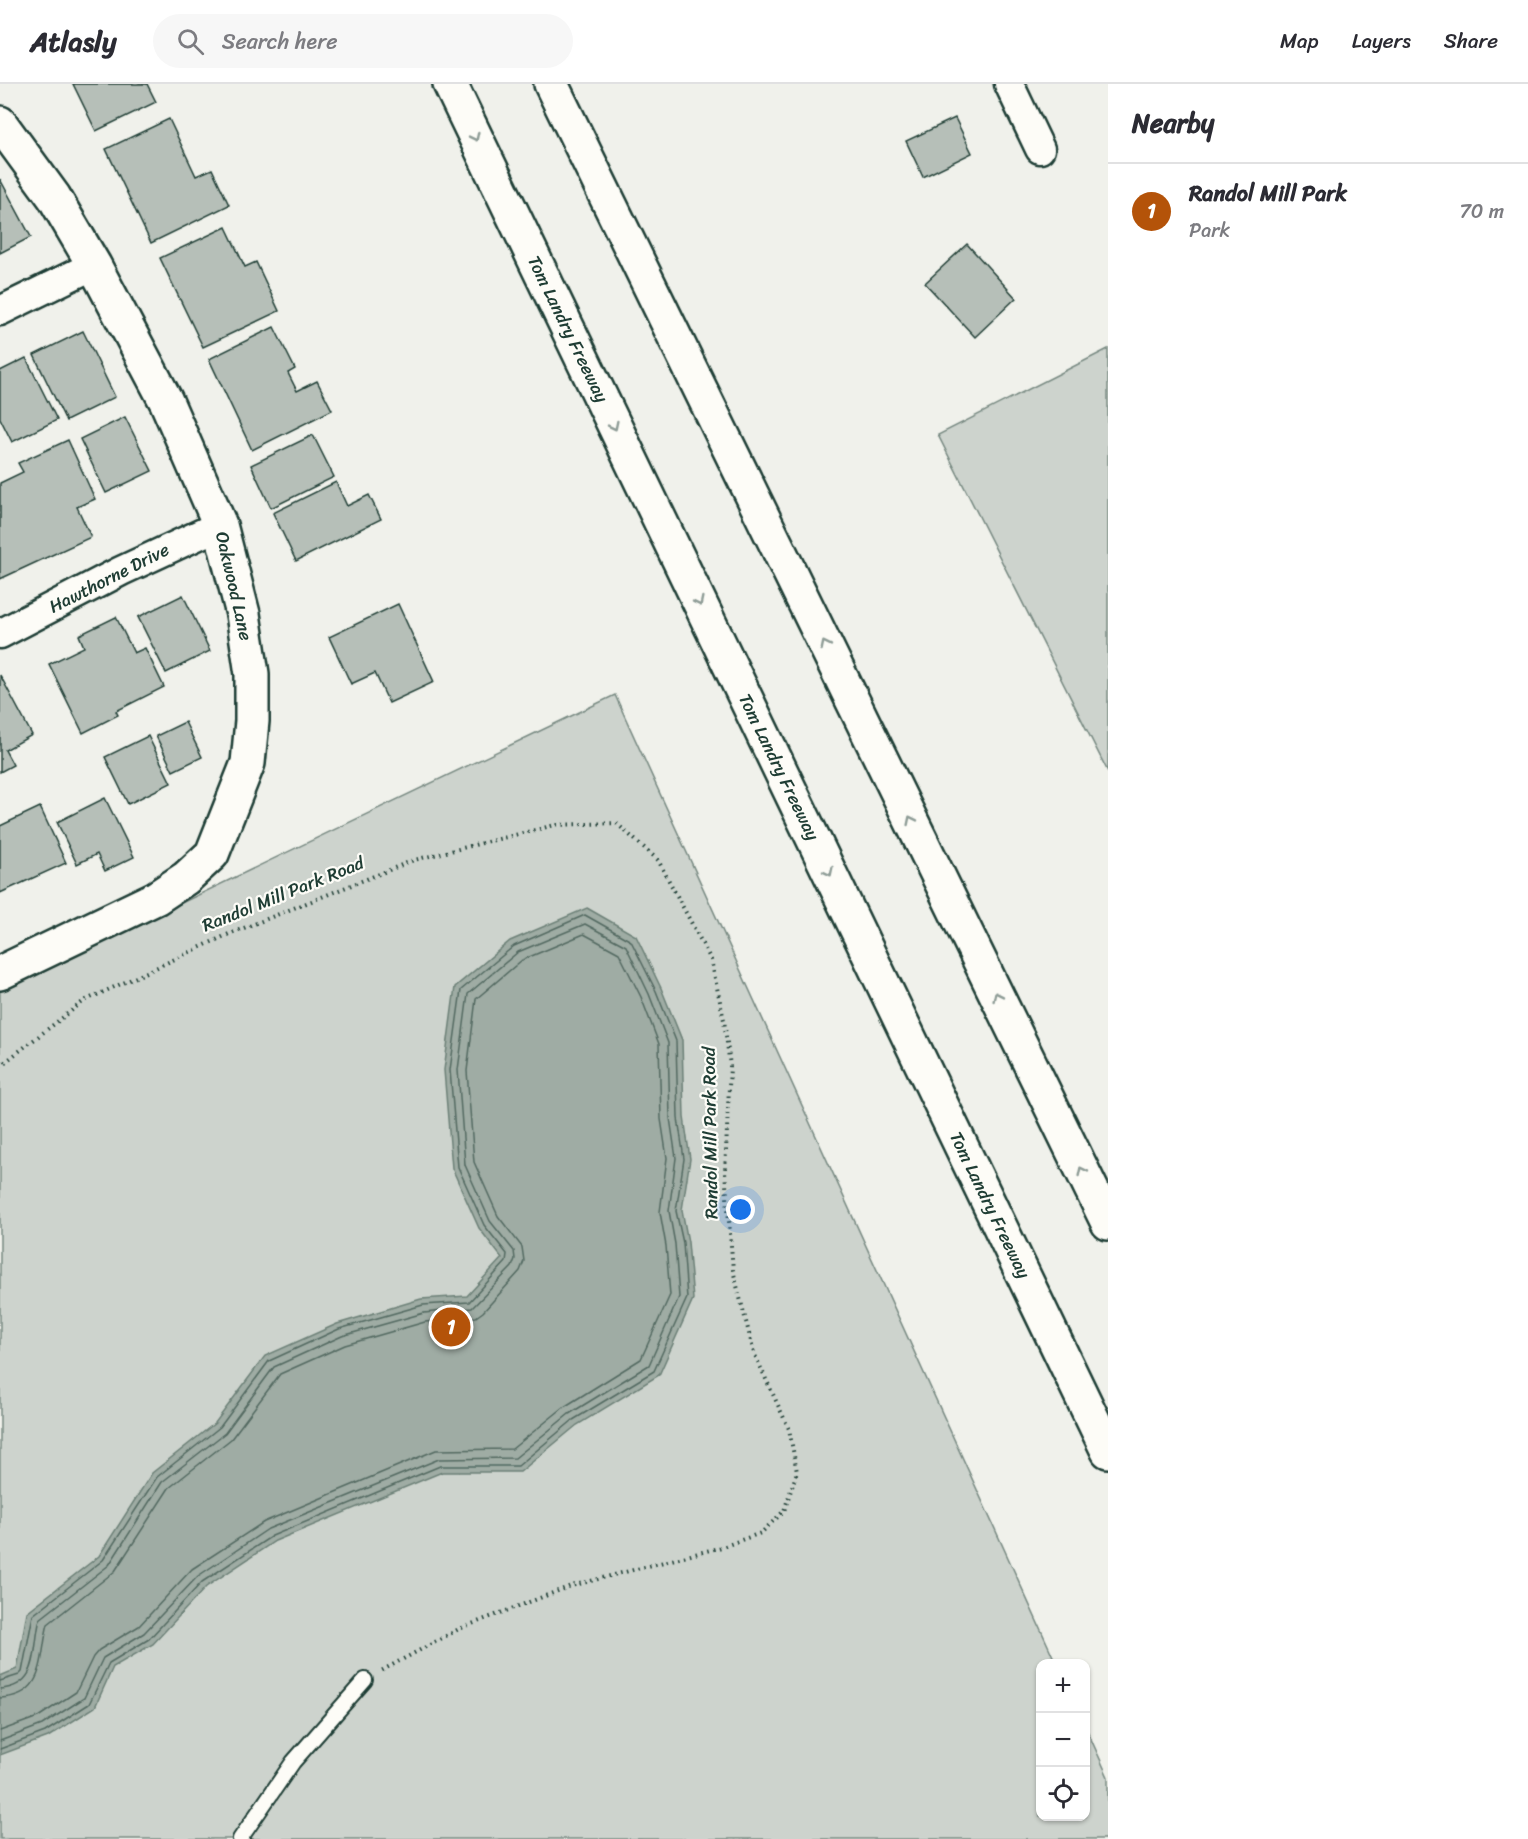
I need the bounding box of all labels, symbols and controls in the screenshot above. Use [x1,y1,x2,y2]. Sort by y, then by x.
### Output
search box [153,14,573,68]
text: Atlasly [30,17,117,66]
text: Search here [222,22,338,61]
text: Map [1280,22,1319,60]
text: Layers [1352,22,1411,60]
text: Share [1444,22,1498,60]
icon: search [174,25,207,58]
text: Nearby [1132,100,1214,146]
one-way arrow [468,130,479,141]
text: Randol Mill Park [1189,174,1347,213]
text: 1 [1147,194,1156,229]
text: 70 m [1459,194,1504,229]
text: Park [1189,213,1230,248]
street label: Tom Landry Freeway [518,250,618,409]
one-way arrow [607,419,619,430]
street label: Oakwood Lane [206,528,262,644]
street label: Hawthorne Drive [43,534,175,622]
one-way arrow [692,595,703,606]
one-way arrow [821,641,833,652]
street label: Tom Landry Freeway [729,688,829,847]
one-way arrow [907,816,918,827]
street label: Randol Mill Park Road [197,846,370,941]
one-way arrow [822,865,834,876]
one-way arrow [992,991,1004,1002]
street label: Randol Mill Park Road [692,1045,728,1219]
street label: Tom Landry Freeway [940,1126,1040,1285]
one-way arrow [1078,1166,1090,1177]
your location [726,1195,755,1224]
pin: 1 [432,1304,470,1350]
map controls [1036,1659,1090,1821]
button: + [1036,1659,1090,1713]
button: − [1036,1713,1090,1767]
button: locate [1036,1767,1090,1821]

